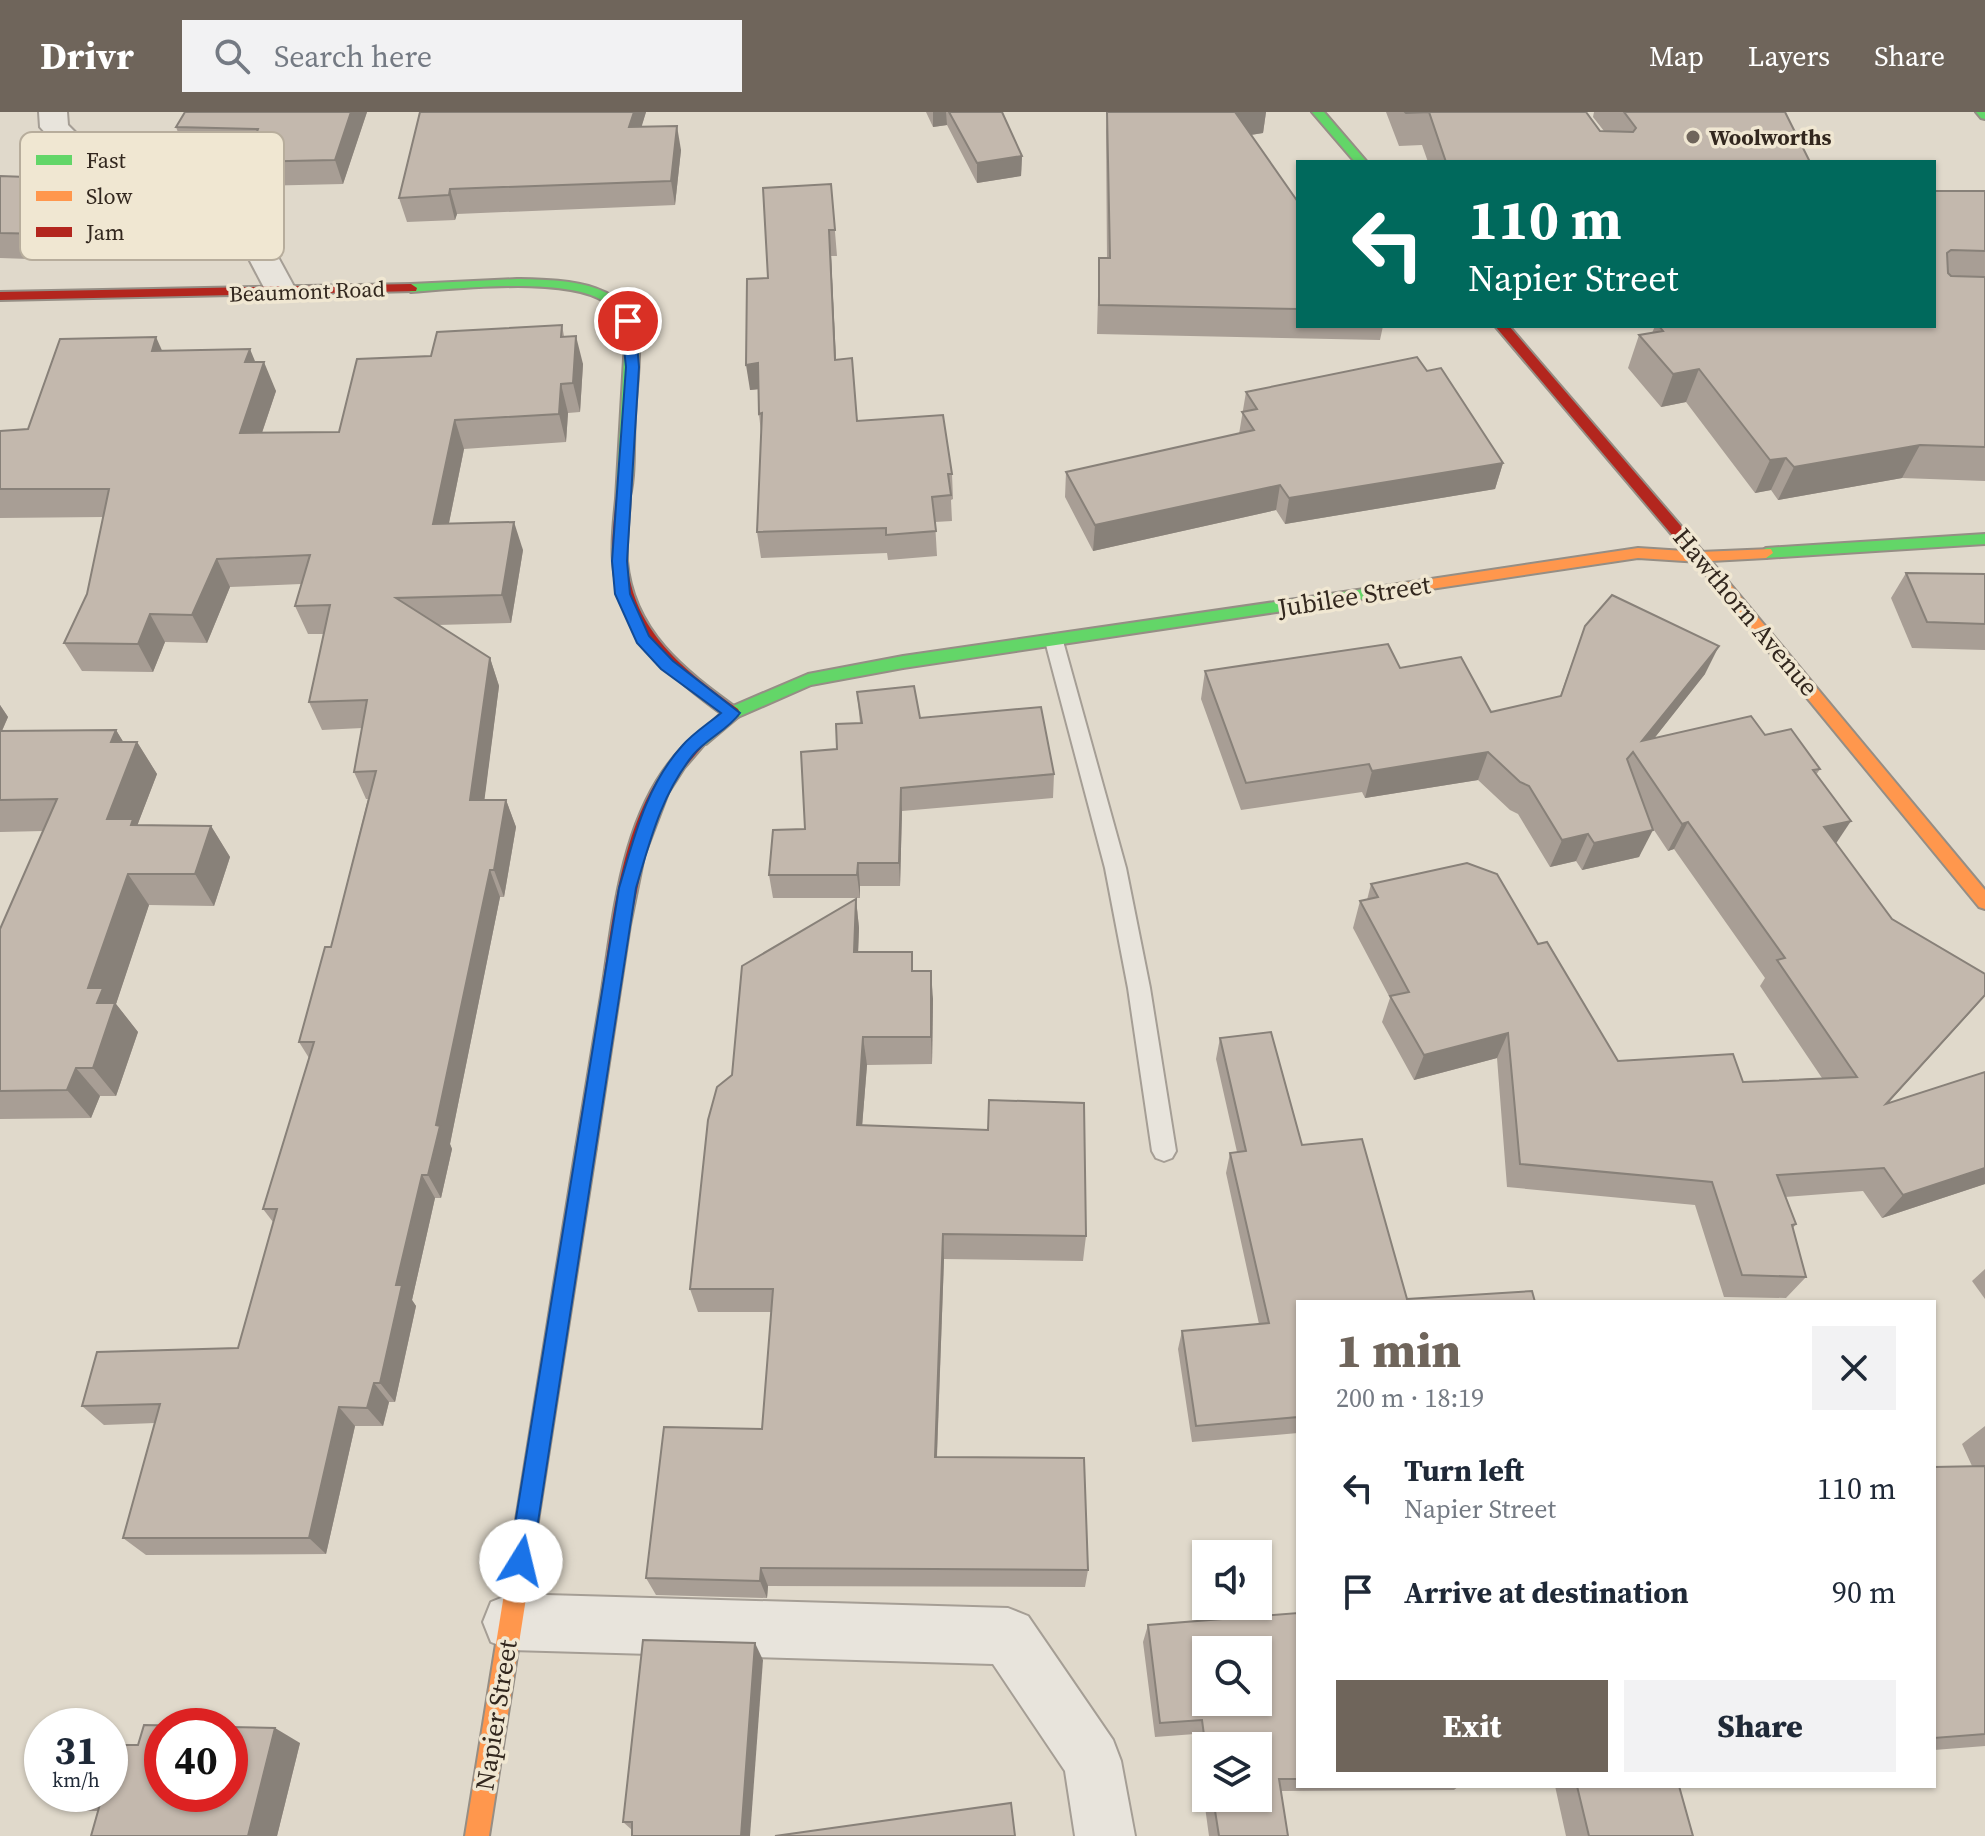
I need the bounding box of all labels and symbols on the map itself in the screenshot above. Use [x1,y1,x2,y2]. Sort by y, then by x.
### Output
place label: Woolworths [1709,122,1832,152]
marker: Woolworths [1684,128,1702,146]
legend [20,132,284,260]
text: Fast [86,145,127,175]
text: Slow [86,181,133,211]
text: Jam [85,217,125,247]
street label: Beaumont Road [228,273,386,309]
pin [594,287,662,355]
street label: Hawthorn Avenue [1665,520,1827,704]
street label: Jubilee Street [1274,566,1434,626]
position arrow [479,1519,563,1603]
street label: Napier Street [466,1637,526,1793]
speed limit sign: 40 [144,1708,248,1812]

